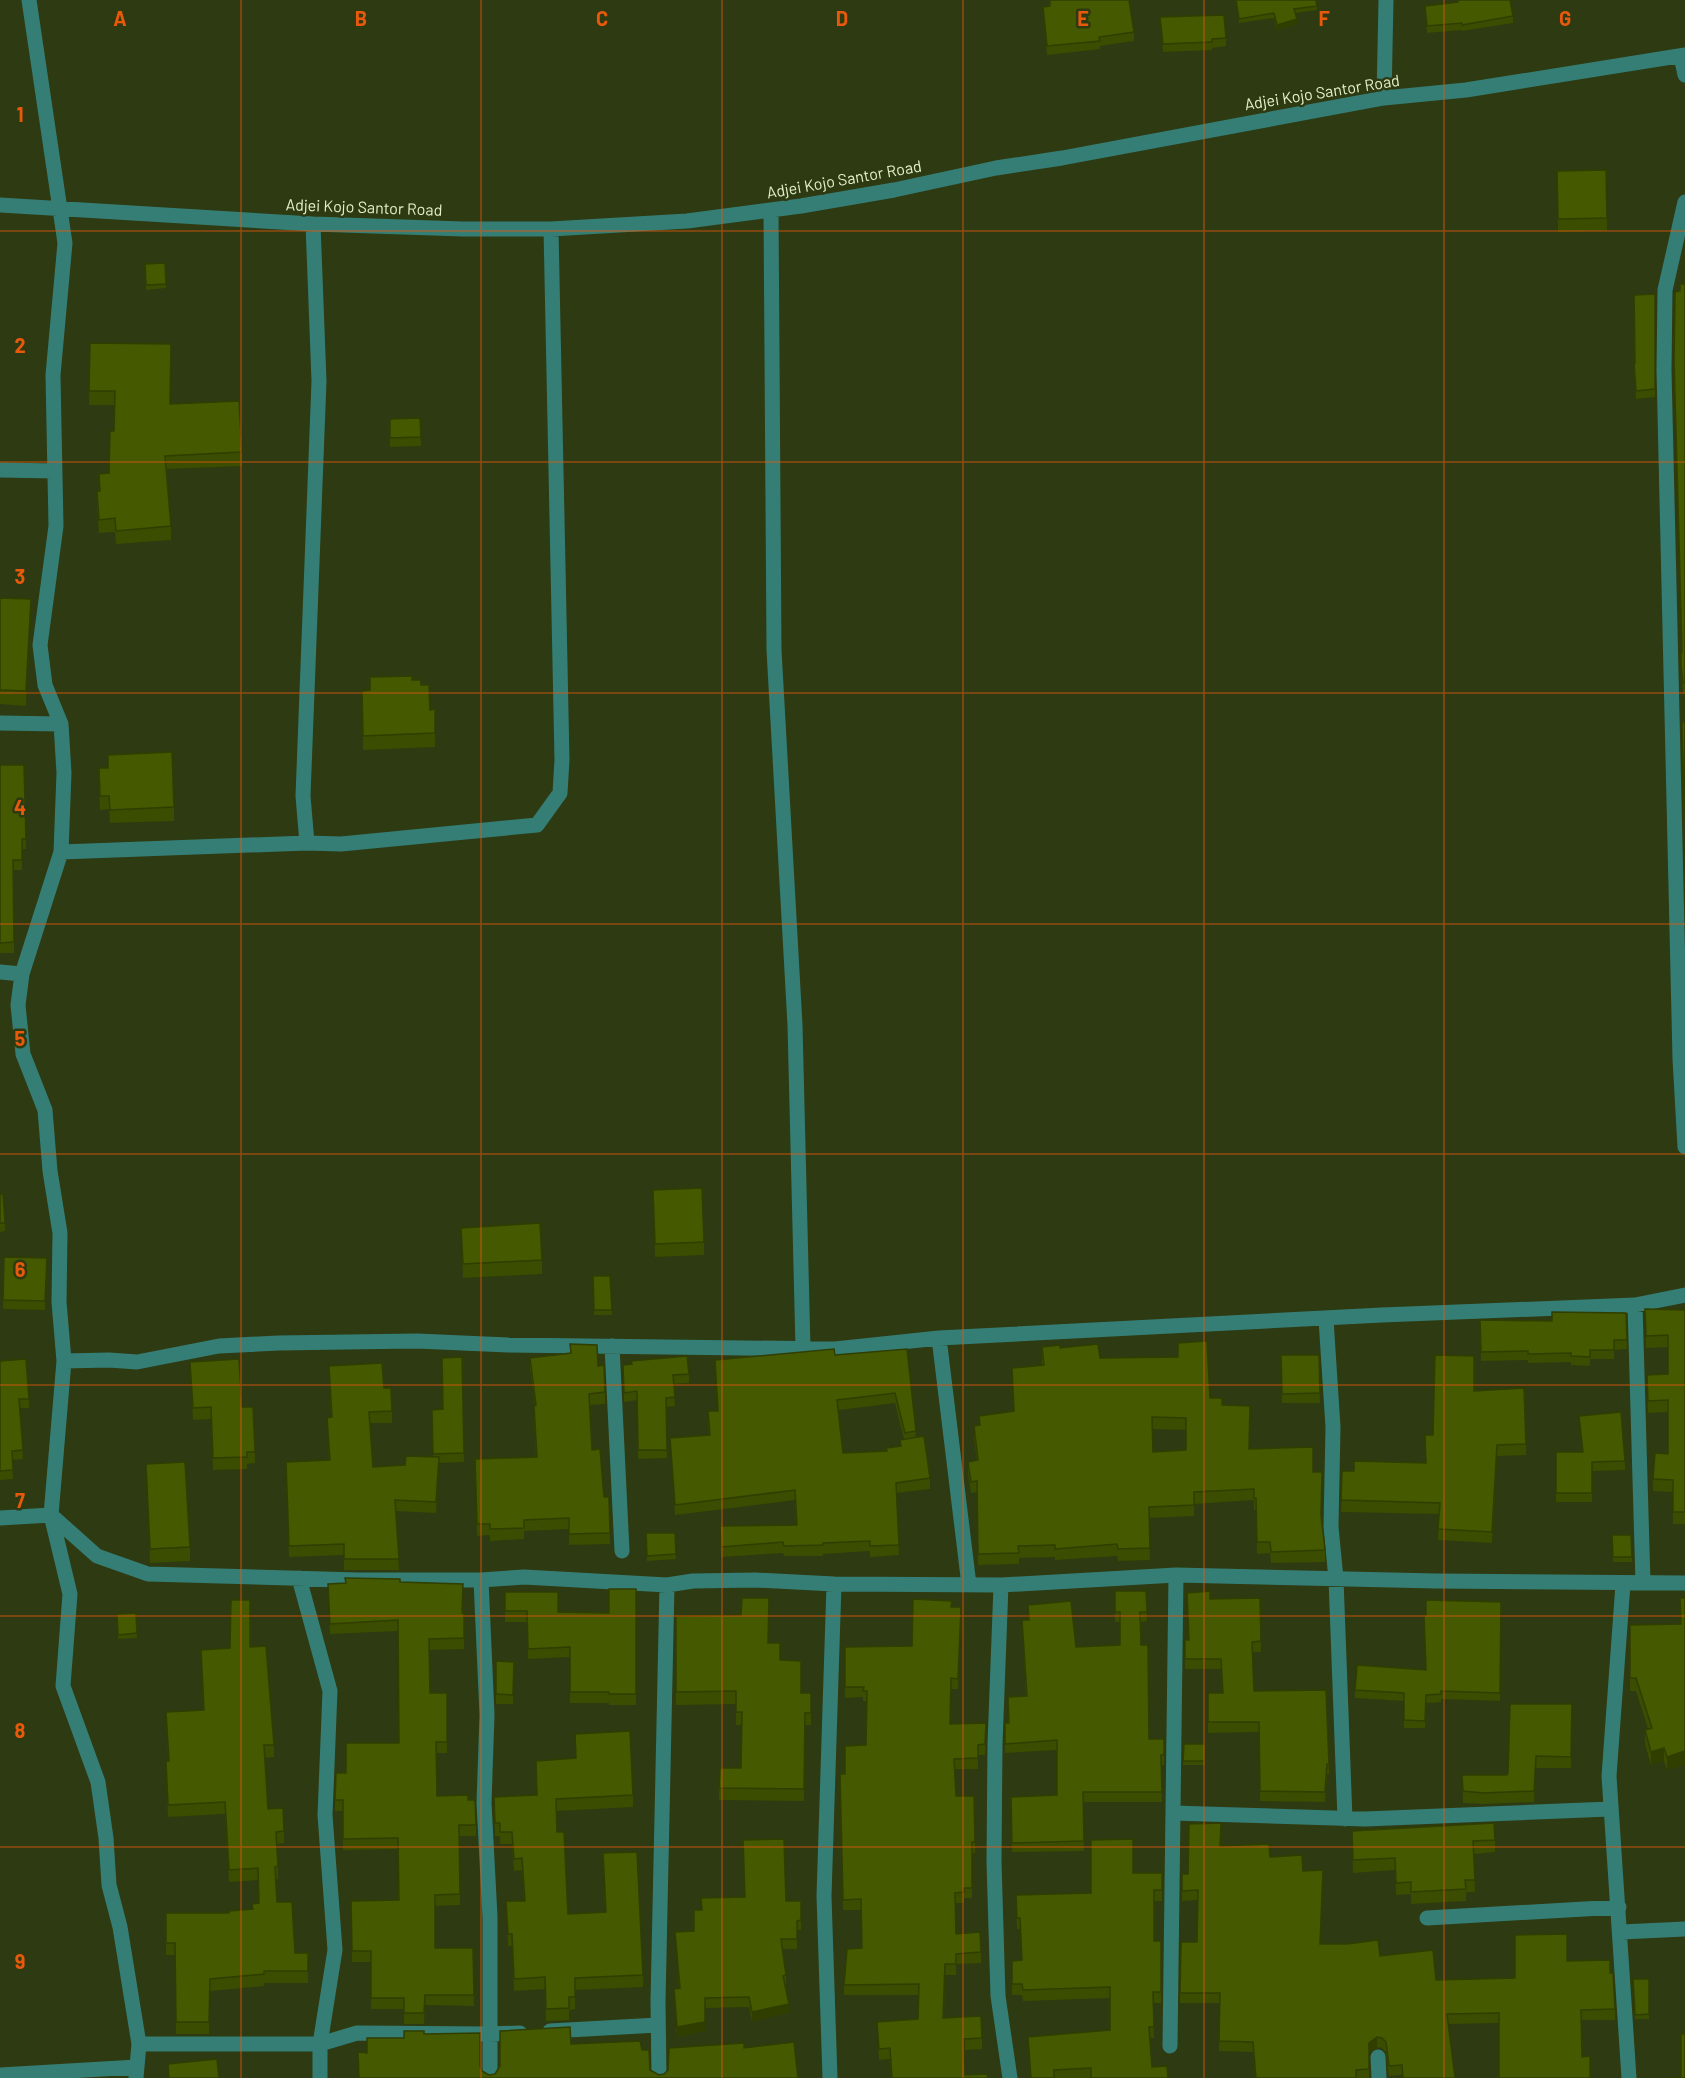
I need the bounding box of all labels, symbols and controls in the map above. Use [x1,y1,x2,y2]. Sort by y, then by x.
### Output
text: A [113,6,127,30]
text: B [355,6,367,30]
text: C [596,6,608,30]
text: D [836,6,848,30]
text: E [1077,6,1089,30]
text: F [1318,6,1330,30]
text: G [1559,6,1571,30]
street label: Adjei Kojo Santor Road [1243,70,1401,113]
text: 1 [16,102,24,126]
street label: Adjei Kojo Santor Road [765,156,923,201]
street label: Adjei Kojo Santor Road [285,194,443,219]
text: 2 [14,333,26,357]
text: 3 [15,564,25,588]
text: 4 [14,795,26,819]
text: 5 [15,1026,26,1050]
text: 6 [15,1257,26,1281]
text: 7 [15,1488,25,1512]
text: 8 [15,1718,26,1742]
text: 9 [15,1949,25,1973]

